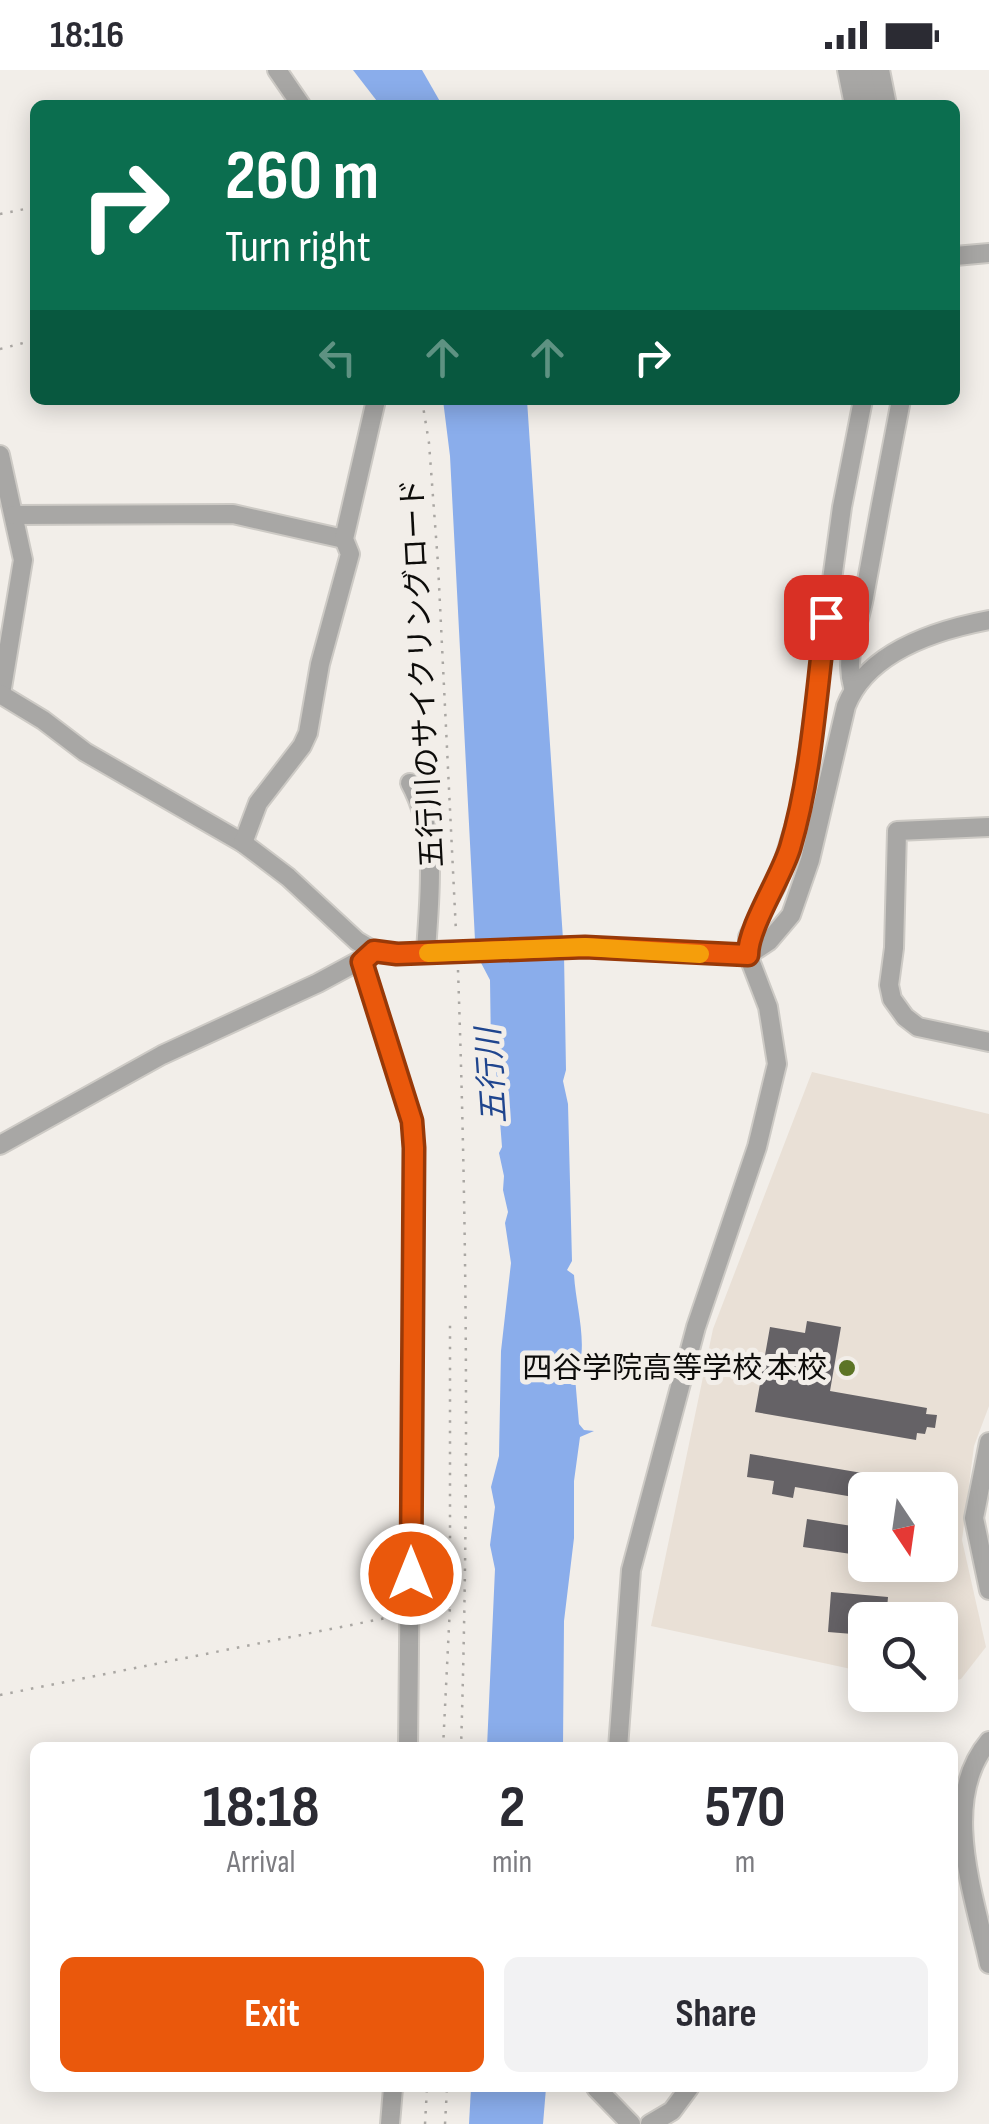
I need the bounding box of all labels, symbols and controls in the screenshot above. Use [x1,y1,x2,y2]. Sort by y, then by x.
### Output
text: 18:16 [50,13,124,58]
text: 260 m [225,135,379,219]
icon: right [60,140,190,270]
text: Turn right [225,220,371,275]
icon: left [310,330,365,385]
icon: ahead [415,330,470,385]
icon: ahead [520,330,575,385]
icon: right [625,330,680,385]
street label: 五行川のサイクリングロード [395,478,451,868]
pin [784,575,869,660]
icon: arrive [799,590,854,645]
water label: 五行川 [469,1024,515,1125]
place label: 四谷学院高等学校 本校 [522,1351,827,1387]
marker: 四谷学院高等学校 本校 [836,1357,858,1379]
north arrow [848,1472,958,1582]
map controls [848,1472,958,1712]
position arrow [359,1522,463,1626]
button: search [848,1602,958,1712]
text: 18:18 [203,1772,320,1844]
text: 2 [499,1772,525,1844]
text: 570 [705,1772,785,1844]
text: Arrival [227,1843,295,1882]
text: min [492,1843,532,1882]
text: m [735,1843,755,1882]
button: Exit [60,1957,484,2072]
button: Share [504,1957,928,2072]

